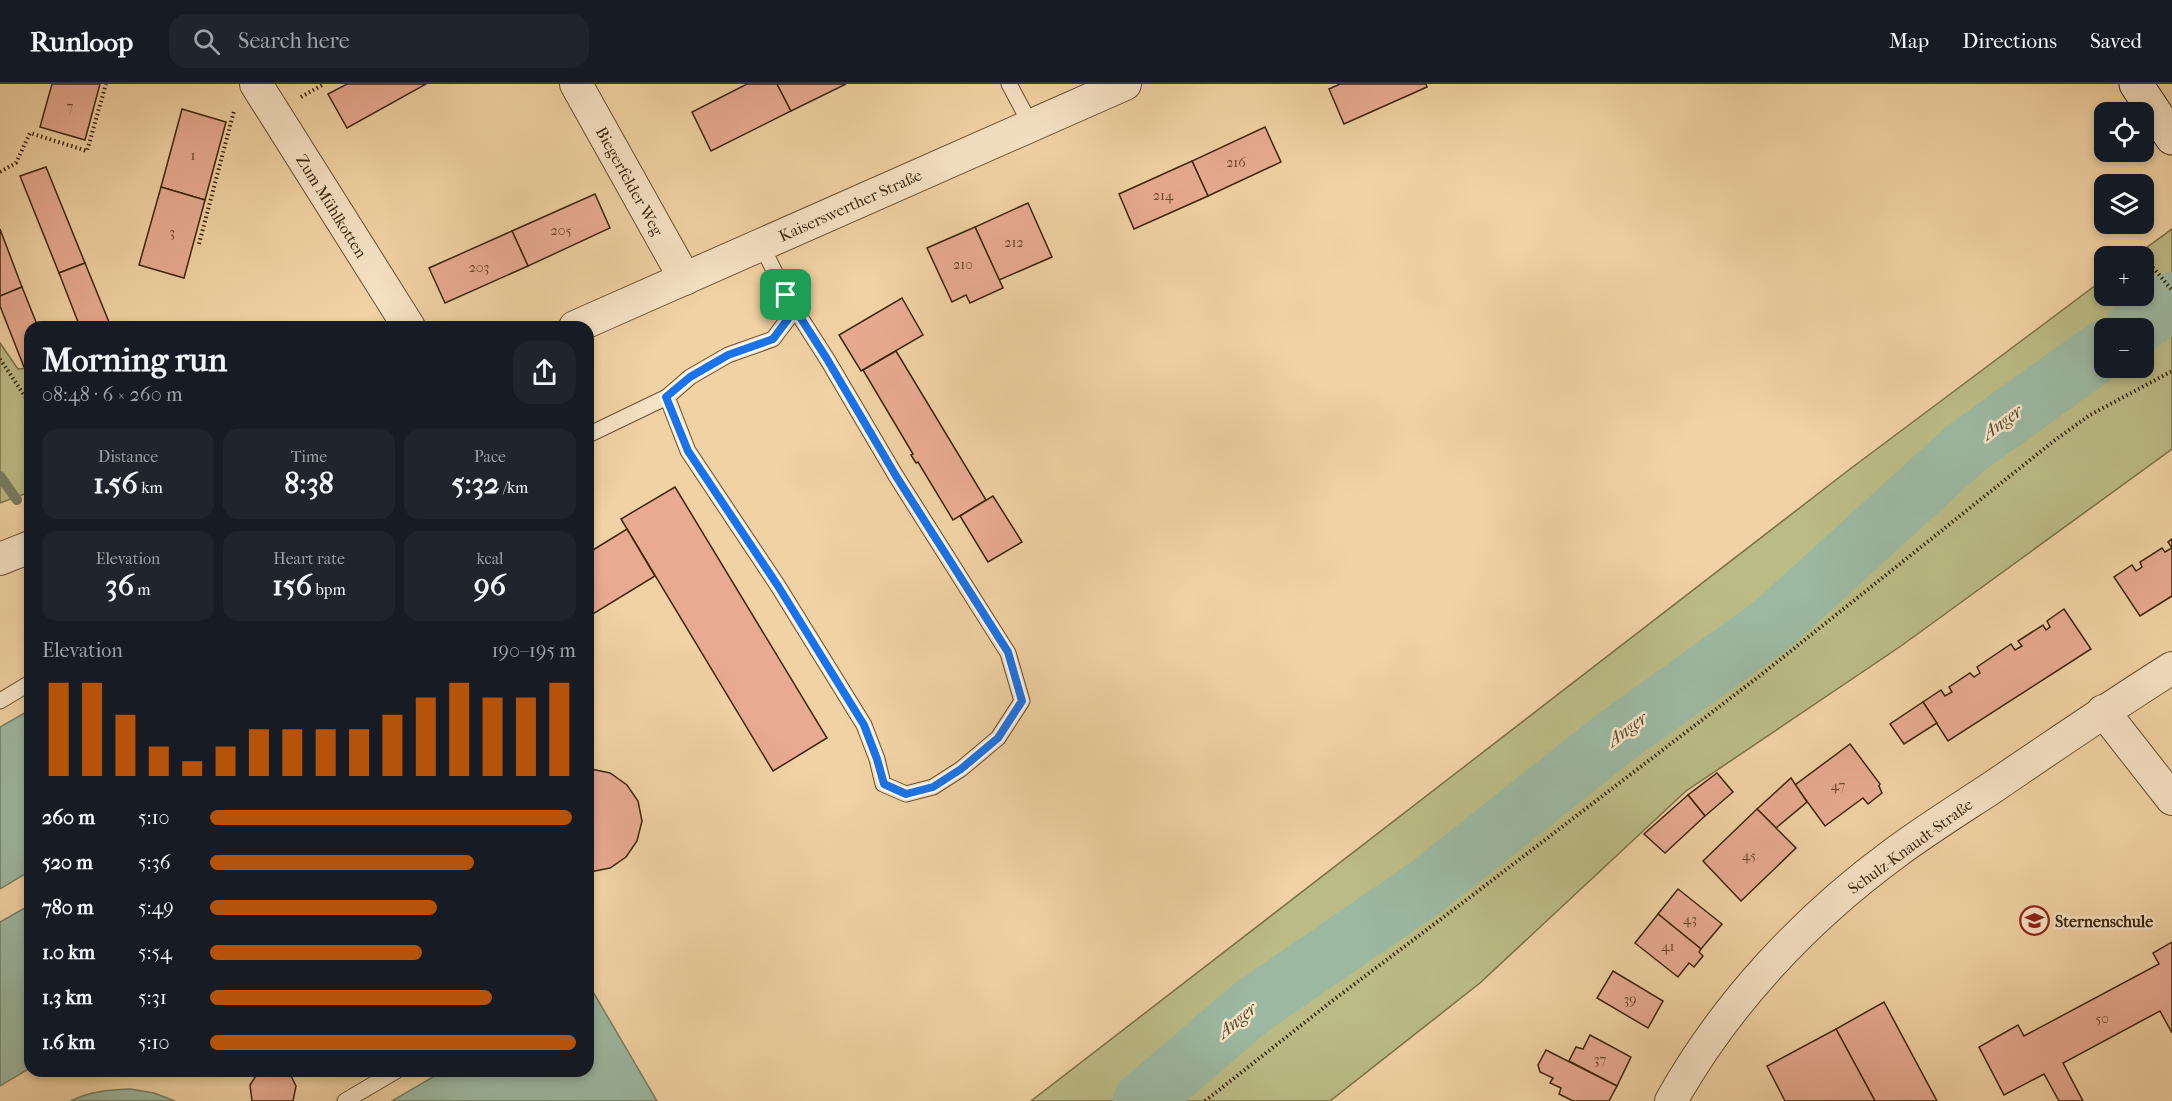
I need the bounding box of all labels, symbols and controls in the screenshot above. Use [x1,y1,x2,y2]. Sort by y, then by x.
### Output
search box [169,14,589,68]
text: Runloop [30,25,133,58]
icon: search [190,25,223,58]
text: Search here [238,28,350,54]
text: Map [1889,29,1929,53]
text: Directions [1962,29,2057,53]
text: Saved [2090,29,2142,53]
house number: 7 [67,98,74,115]
map controls [2094,102,2154,378]
button: locate [2094,102,2154,162]
street label: Biegerfelder Weg [592,124,668,239]
house number: 1 [191,147,196,164]
street label: Zum Mühlkotten [292,151,371,262]
house number: 216 [1226,154,1246,171]
street label: Kaiserswerther Straße [776,165,925,246]
button: layers [2094,174,2154,234]
house number: 214 [1153,187,1174,204]
house number: 205 [551,222,571,239]
house number: 3 [169,224,175,241]
house number: 212 [1004,234,1024,251]
button: + [2094,246,2154,306]
house number: 210 [953,256,973,273]
house number: 203 [469,259,489,276]
pin [760,269,811,320]
icon: arrive [769,278,802,311]
button: − [2094,318,2154,378]
text: Morning run [42,341,227,380]
button: share [513,341,576,404]
text: 08:48 · 6 × 260 m [42,383,183,406]
water label: Anger [1976,400,2028,445]
text: Distance [98,447,158,466]
text: Time [291,447,327,466]
text: Pace [474,447,506,466]
text: 1.56 [93,466,138,501]
text: 8:38 [284,466,334,501]
text: 5:32 [452,466,500,501]
text: km [138,478,163,497]
text: /km [500,478,528,497]
text: Elevation [96,549,160,568]
text: Heart rate [273,549,345,568]
text: kcal [477,549,503,568]
text: 36 [105,568,134,603]
text: 156 [272,568,312,603]
text: 96 [474,568,506,603]
text: m [134,580,151,599]
text: bpm [312,580,346,599]
text: Elevation [42,639,123,662]
text: 190–195 m [491,639,576,662]
water label: Anger [1601,707,1653,752]
house number: 47 [1831,777,1846,794]
street label: Schulz-Knaudt-Straße [1844,795,1976,898]
text: 260 m [42,806,95,829]
text: 5:10 [138,806,170,829]
house number: 45 [1742,847,1756,864]
text: 520 m [42,851,93,874]
text: 5:36 [138,851,171,874]
text: 780 m [42,896,94,919]
text: 5:49 [138,896,174,919]
school or university icon: Sternenschule [2018,905,2050,937]
house number: 43 [1683,911,1697,928]
place label: Sternenschule [2055,912,2153,931]
house number: 41 [1661,938,1675,955]
text: 1.0 km [42,941,95,964]
text: 5:54 [138,941,172,964]
text: 1.3 km [42,986,92,1009]
text: 5:31 [138,986,167,1009]
house number: 39 [1623,991,1637,1008]
water label: Anger [1212,997,1263,1044]
house number: 50 [2095,1010,2109,1027]
text: 1.6 km [42,1031,95,1054]
text: 5:10 [138,1031,170,1054]
house number: 37 [1594,1051,1606,1068]

